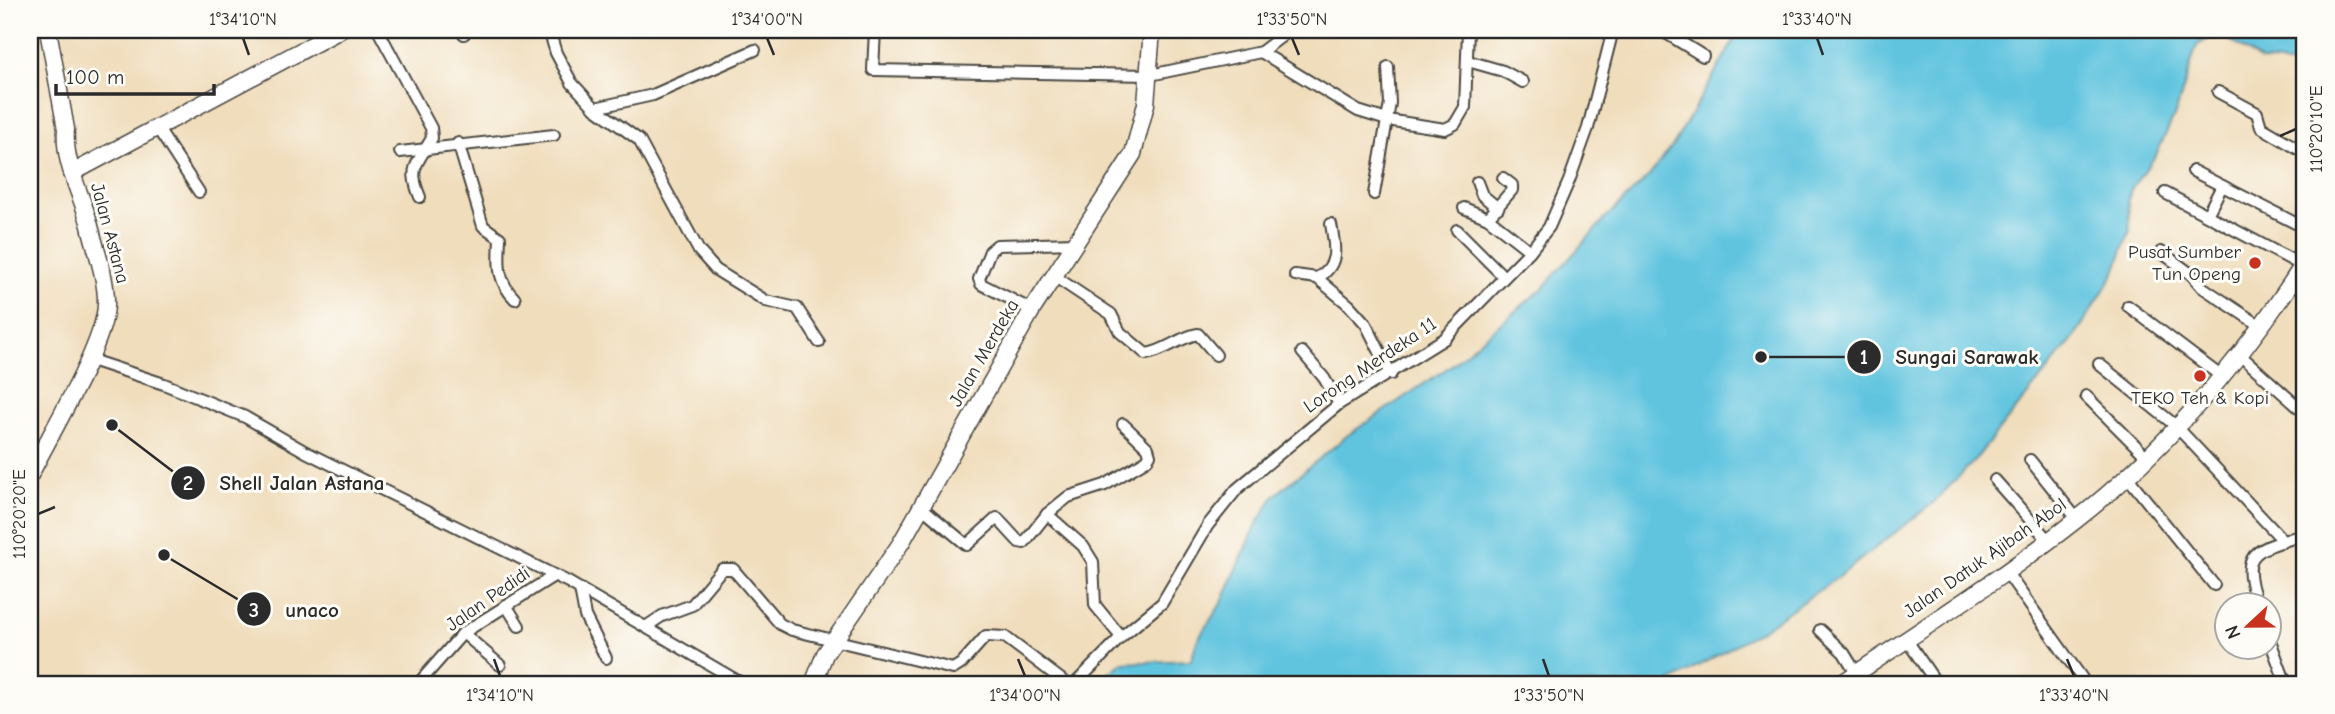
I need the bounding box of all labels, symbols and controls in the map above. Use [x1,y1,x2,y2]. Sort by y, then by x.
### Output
text: 1°34'10"N [209,9,277,30]
text: 1°34'00"N [731,9,803,30]
text: 1°33'50"N [1257,9,1327,30]
text: 1°33'40"N [1782,9,1852,30]
scale bar [56,52,214,96]
text: 100 m [66,65,124,89]
text: 110°20'10"E [2306,85,2327,173]
street label: Jalan Astana [86,180,134,286]
place label: Pusat Sumber Tun Openg [2128,241,2241,285]
marker: Pusat Sumber Tun Openg [2247,255,2263,271]
street label: Jalan Merdeka [944,296,1024,410]
street label: Lorong Merdeka 11 [1299,312,1441,418]
callout: Sungai Sarawak [1847,336,2053,378]
text: 1 [1860,345,1868,369]
text: Sungai Sarawak [1895,345,2039,369]
marker: TEKO Teh & Kopi [2192,368,2208,384]
place label: TEKO Teh & Kopi [2131,387,2269,409]
callout: Shell Jalan Astana [171,462,399,504]
text: 110°20'20"E [9,469,30,559]
text: 2 [183,471,193,495]
text: Shell Jalan Astana [220,471,384,495]
street label: Jalan Datuk Ajibah Abol [1899,493,2071,623]
street label: Jalan Pedidi [442,562,534,636]
callout: unaco [236,588,353,630]
north arrow [2212,592,2282,662]
text: 3 [249,598,259,622]
text: unaco [285,598,339,622]
text: N [2221,622,2246,642]
text: 1°34'10"N [466,685,534,706]
text: 1°34'00"N [989,685,1061,706]
text: 1°33'50"N [1514,685,1584,706]
text: 1°33'40"N [2039,685,2109,706]

